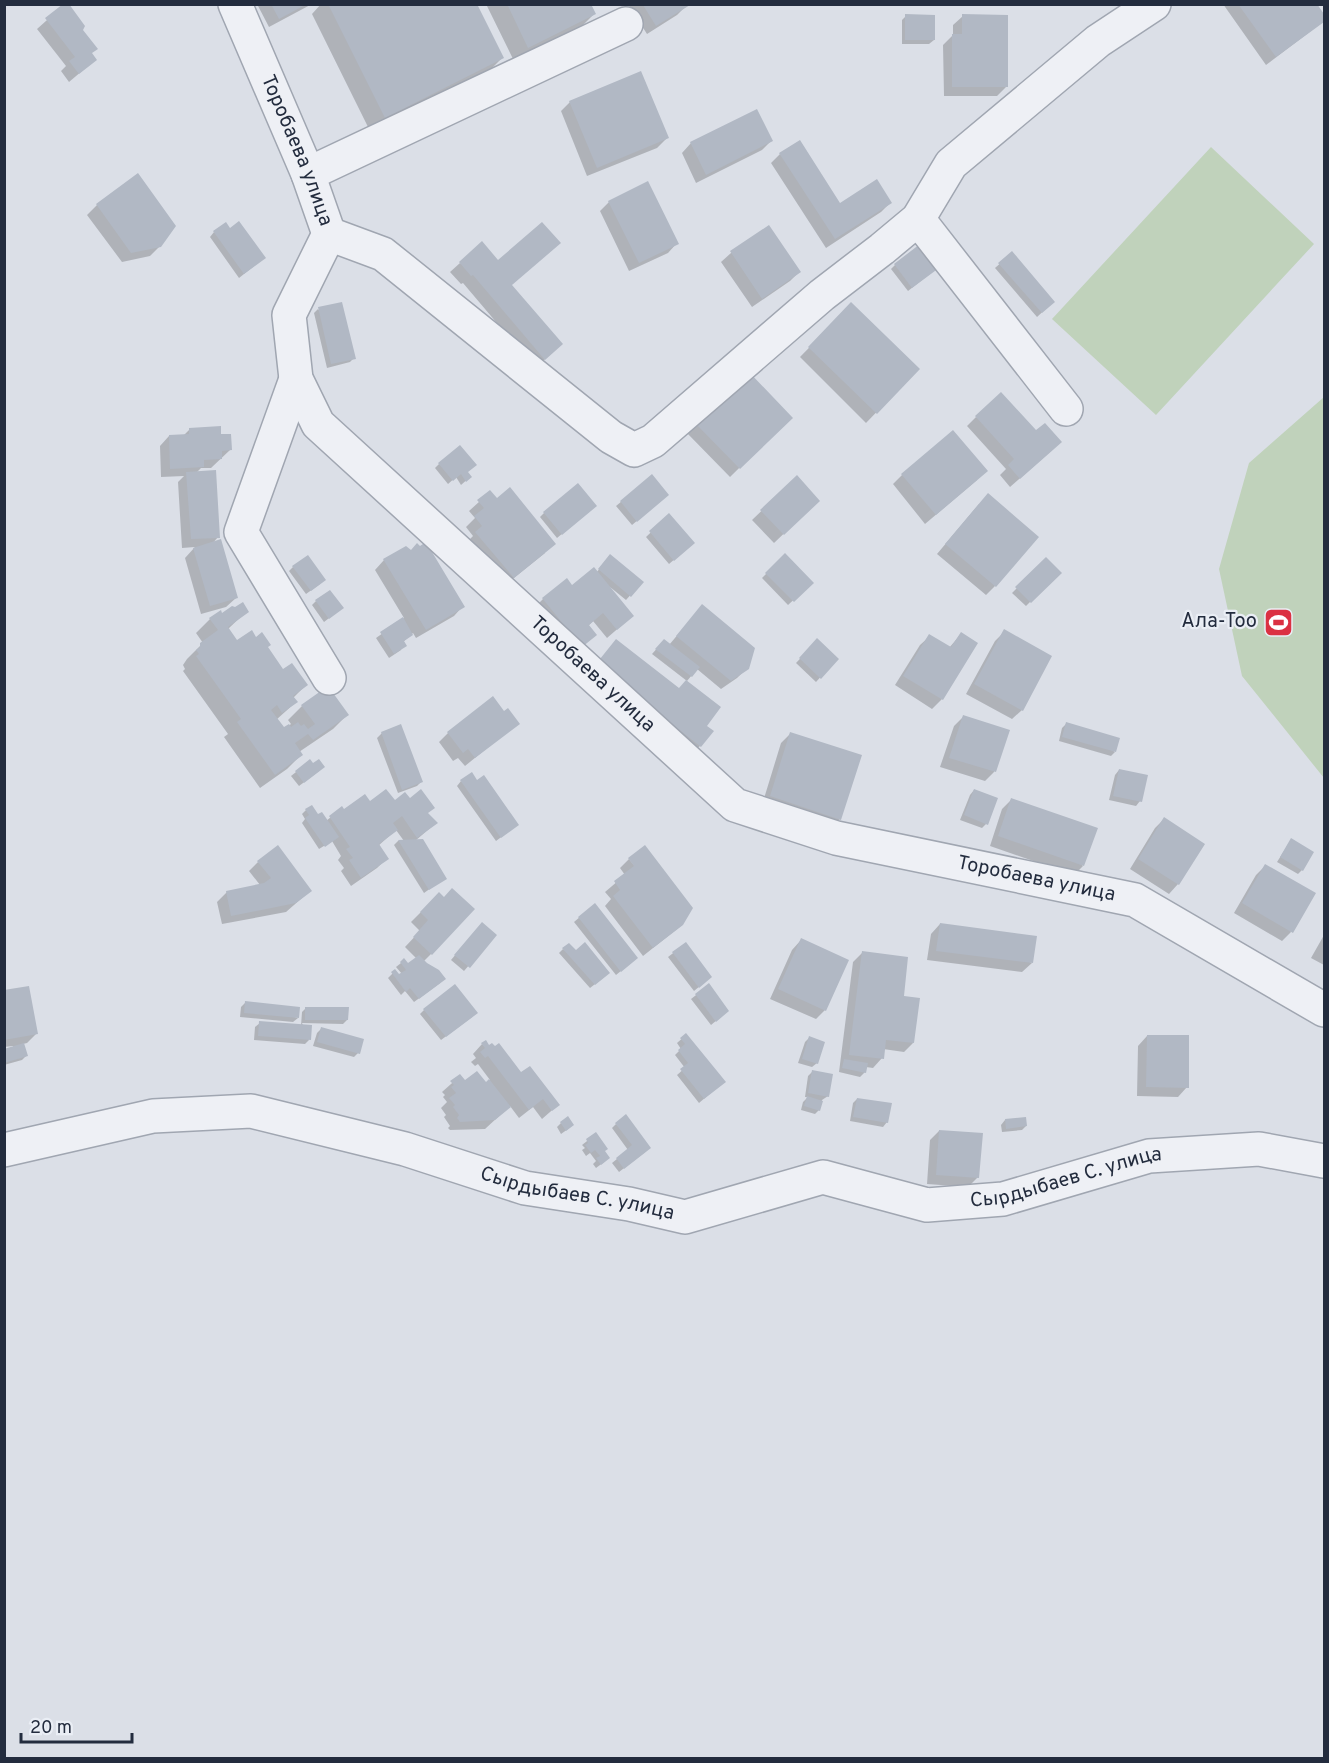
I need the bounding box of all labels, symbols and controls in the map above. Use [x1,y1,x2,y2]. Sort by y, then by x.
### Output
street label: Торобаева улица [254,71,338,230]
sports icon: Ала-Тоо [1262,606,1294,638]
place label: Ала-Тоо [1181,609,1257,635]
street label: Торобаева улица [524,611,661,739]
street label: Торобаева улица [955,850,1118,909]
street label: Сырдыбаев С. улица [969,1142,1163,1215]
street label: Сырдыбаев С. улица [477,1161,677,1227]
scale bar [21,1706,132,1744]
text: 20 m [30,1717,72,1740]

